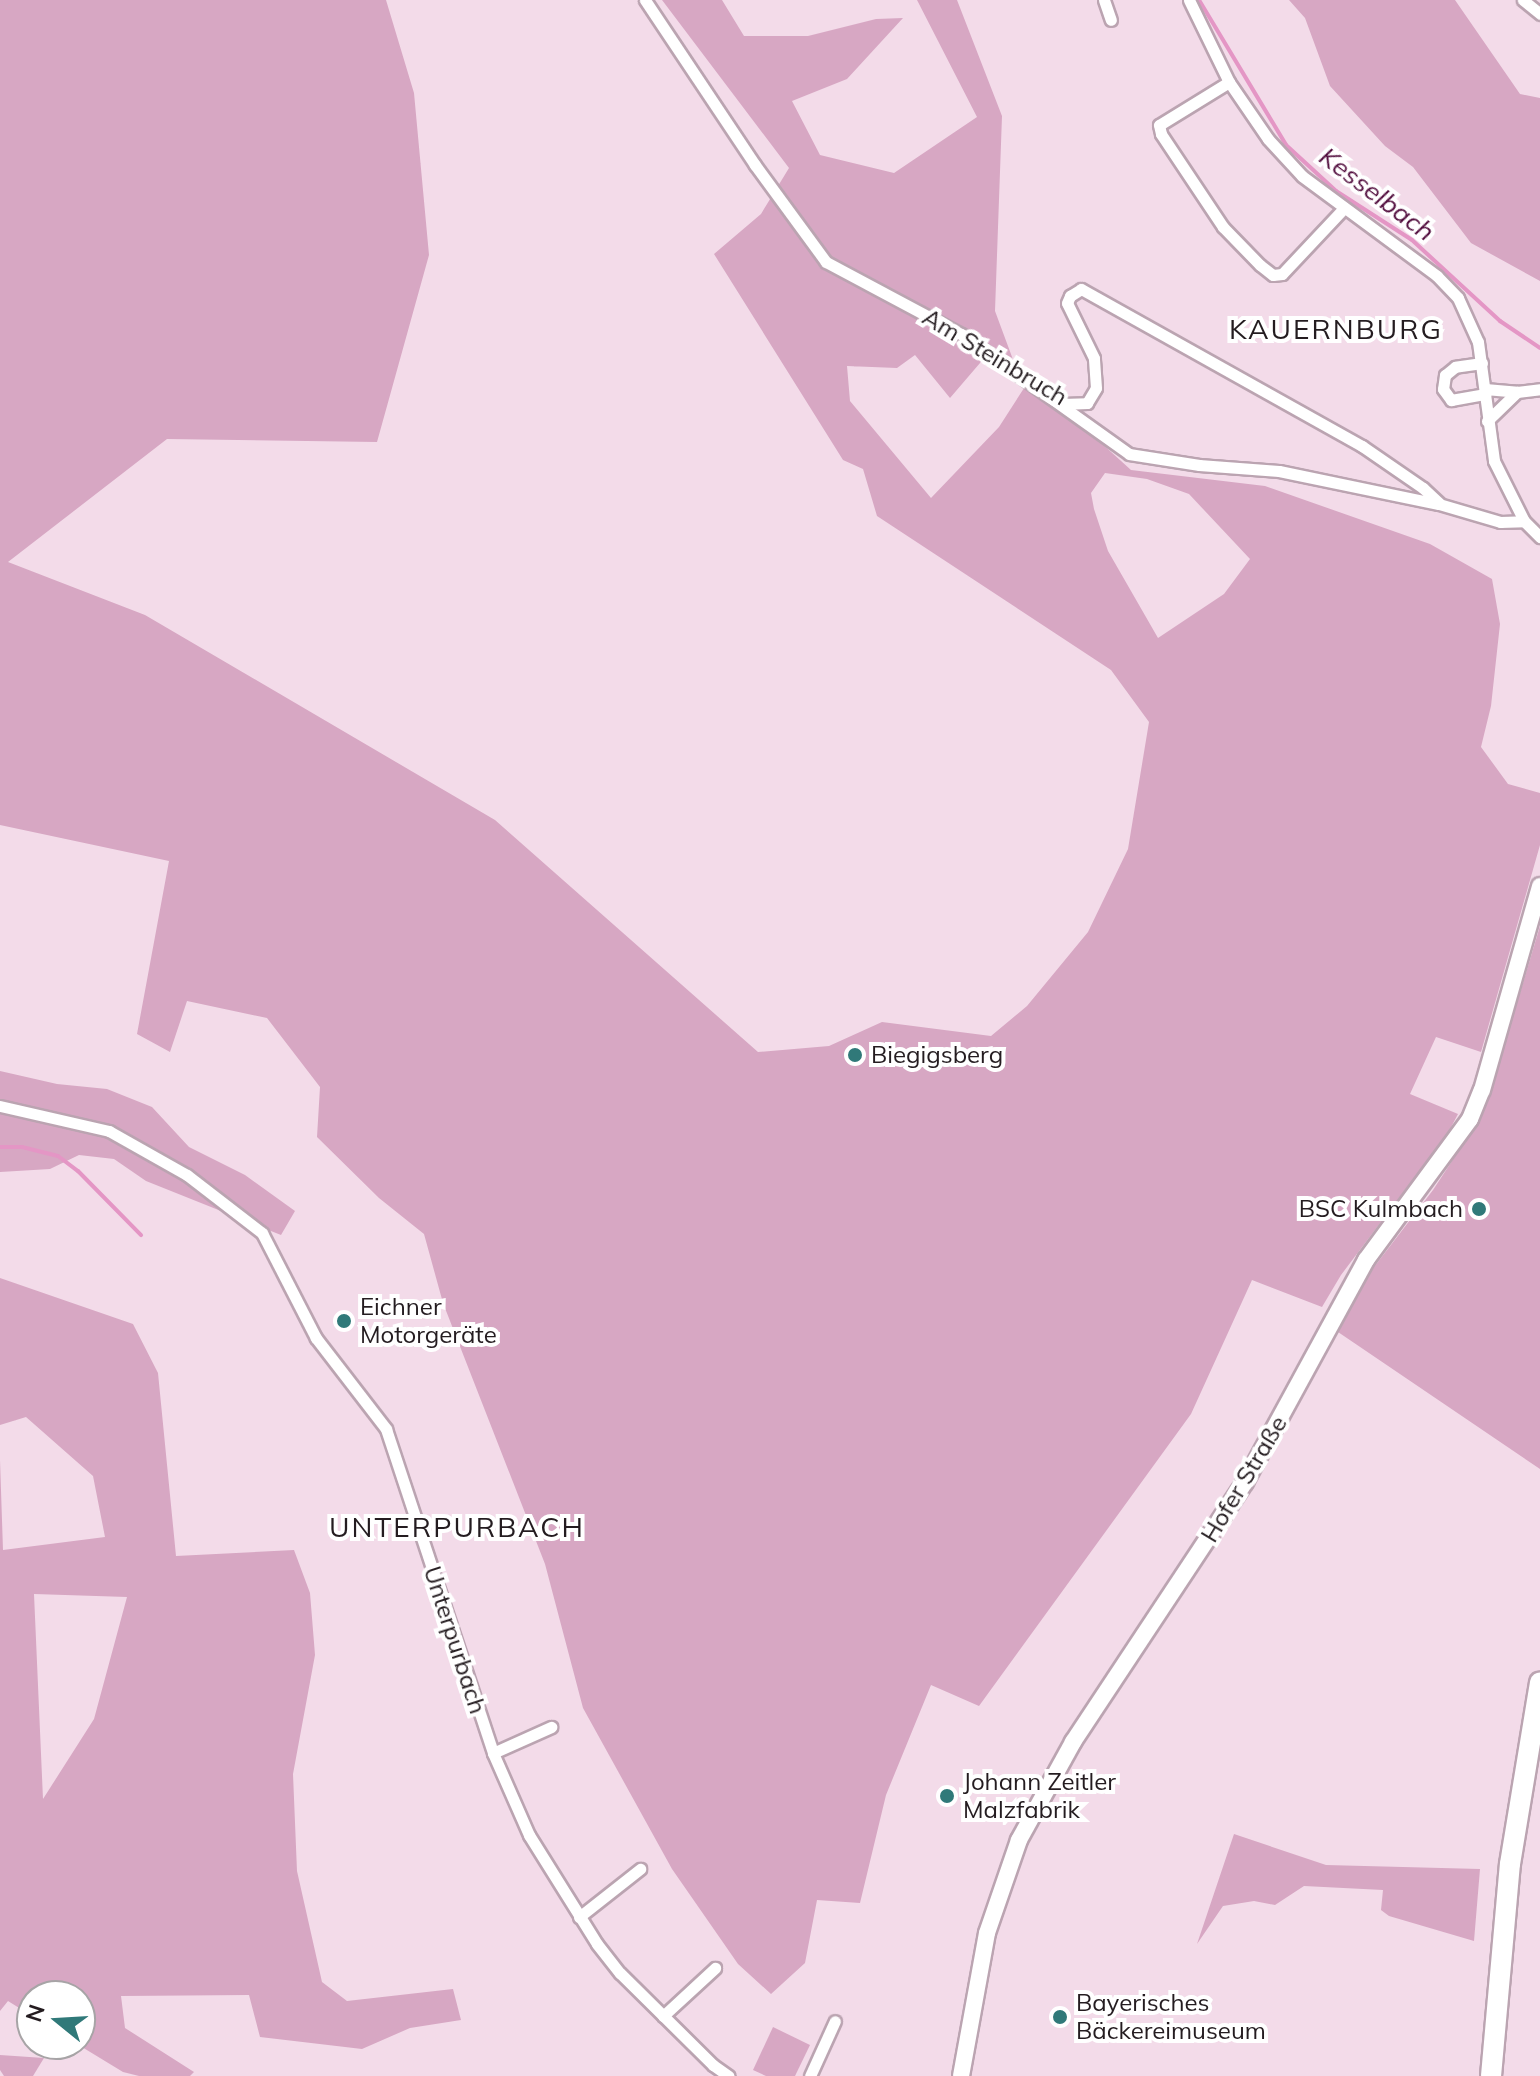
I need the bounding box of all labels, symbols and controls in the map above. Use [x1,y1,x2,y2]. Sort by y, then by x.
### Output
water label: Kesselbach [1313,141,1441,247]
street label: Am Steinbruch [917,302,1073,412]
district label: KAUERNBURG [1229,312,1443,346]
place label: Biegigsberg [871,1041,1003,1069]
marker: Biegigsberg [846,1046,864,1064]
place label: BSC Kulmbach [1299,1195,1463,1223]
marker: BSC Kulmbach [1470,1200,1488,1218]
place label: Eichner Motorgeräte [360,1293,497,1349]
marker: Eichner Motorgeräte [335,1312,353,1330]
street label: Hofer Straße [1195,1411,1293,1547]
district label: UNTERPURBACH [329,1510,585,1544]
street label: Unterpurbach [418,1563,492,1717]
place label: Johann Zeitler Malzfabrik [963,1768,1116,1824]
marker: Johann Zeitler Malzfabrik [938,1787,956,1805]
north arrow [16,1980,96,2060]
place label: Bayerisches Bäckereimuseum [1076,1989,1266,2045]
text: N [19,2001,51,2025]
marker: Bayerisches Bäckereimuseum [1051,2008,1069,2026]

